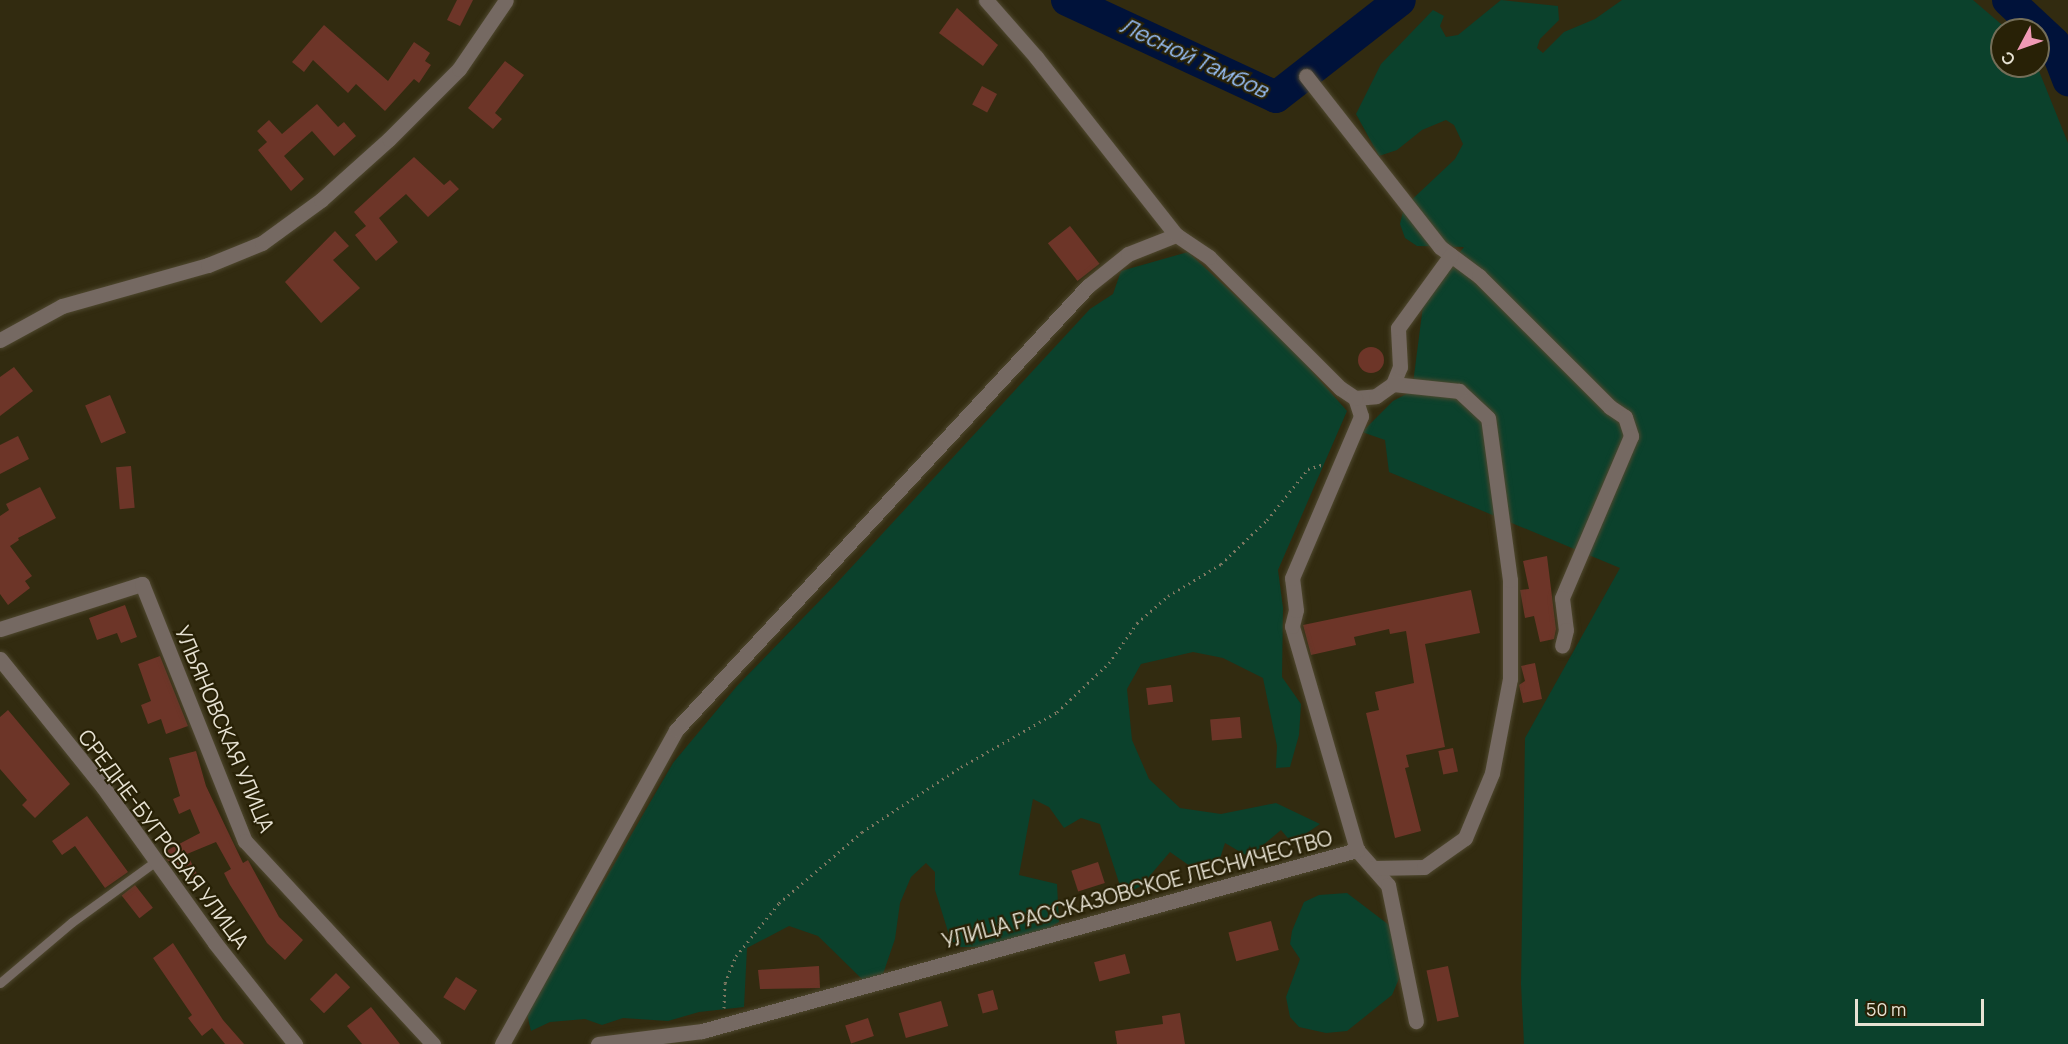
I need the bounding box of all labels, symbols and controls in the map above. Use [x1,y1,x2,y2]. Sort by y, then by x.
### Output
water label: Лесной Тамбов [1116,12,1272,104]
north arrow [1990,18,2050,78]
text: С [1996,47,2020,70]
street label: УЛЬЯНОВСКАЯ УЛИЦА [170,622,280,836]
street label: СРЕДНЕ-БУГРОВАЯ УЛИЦА [73,724,255,954]
street label: УЛИЦА РАССКАЗОВСКОЕ ЛЕСНИЧЕСТВО [939,825,1335,953]
scale bar [1858,987,1987,1025]
text: 50 m [1866,997,1906,1021]

